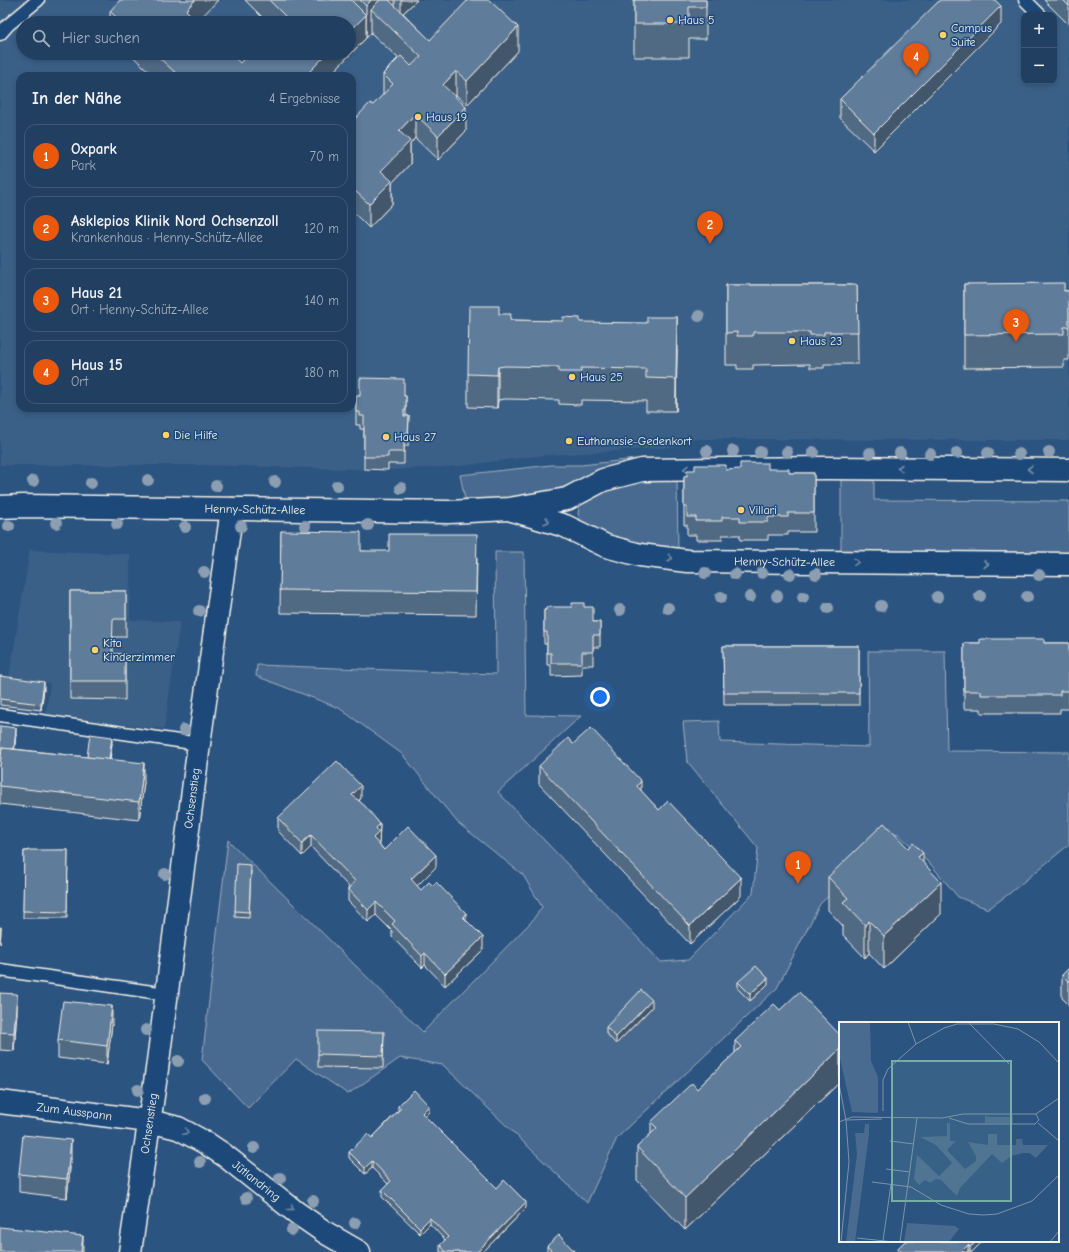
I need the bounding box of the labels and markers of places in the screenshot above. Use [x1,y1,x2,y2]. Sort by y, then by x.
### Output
place label: Haus 5 [678,13,715,27]
marker: Haus 5 [665,15,675,25]
place label: Campus Suite [951,21,992,49]
marker: Campus Suite [938,30,948,40]
pin: 4 [903,43,929,76]
place label: Haus 19 [426,110,467,124]
marker: Haus 19 [413,112,423,122]
pin: 2 [697,211,723,244]
pin: 3 [1003,309,1029,342]
place label: Haus 23 [800,334,842,348]
marker: Haus 23 [787,336,797,346]
place label: Haus 25 [580,370,623,384]
marker: Haus 25 [567,372,577,382]
place label: Die Hilfe [174,428,217,442]
marker: Die Hilfe [161,430,171,440]
place label: Haus 27 [394,430,436,444]
marker: Haus 27 [381,432,391,442]
place label: Euthanasie-Gedenkort [577,434,692,448]
marker: Euthanasie-Gedenkort [564,436,574,446]
place label: Villari [749,503,777,517]
marker: Villari [736,505,746,515]
place label: Kita Kinderzimmer [103,636,175,664]
marker: Kita Kinderzimmer [90,645,100,655]
pin: 1 [785,851,811,884]

